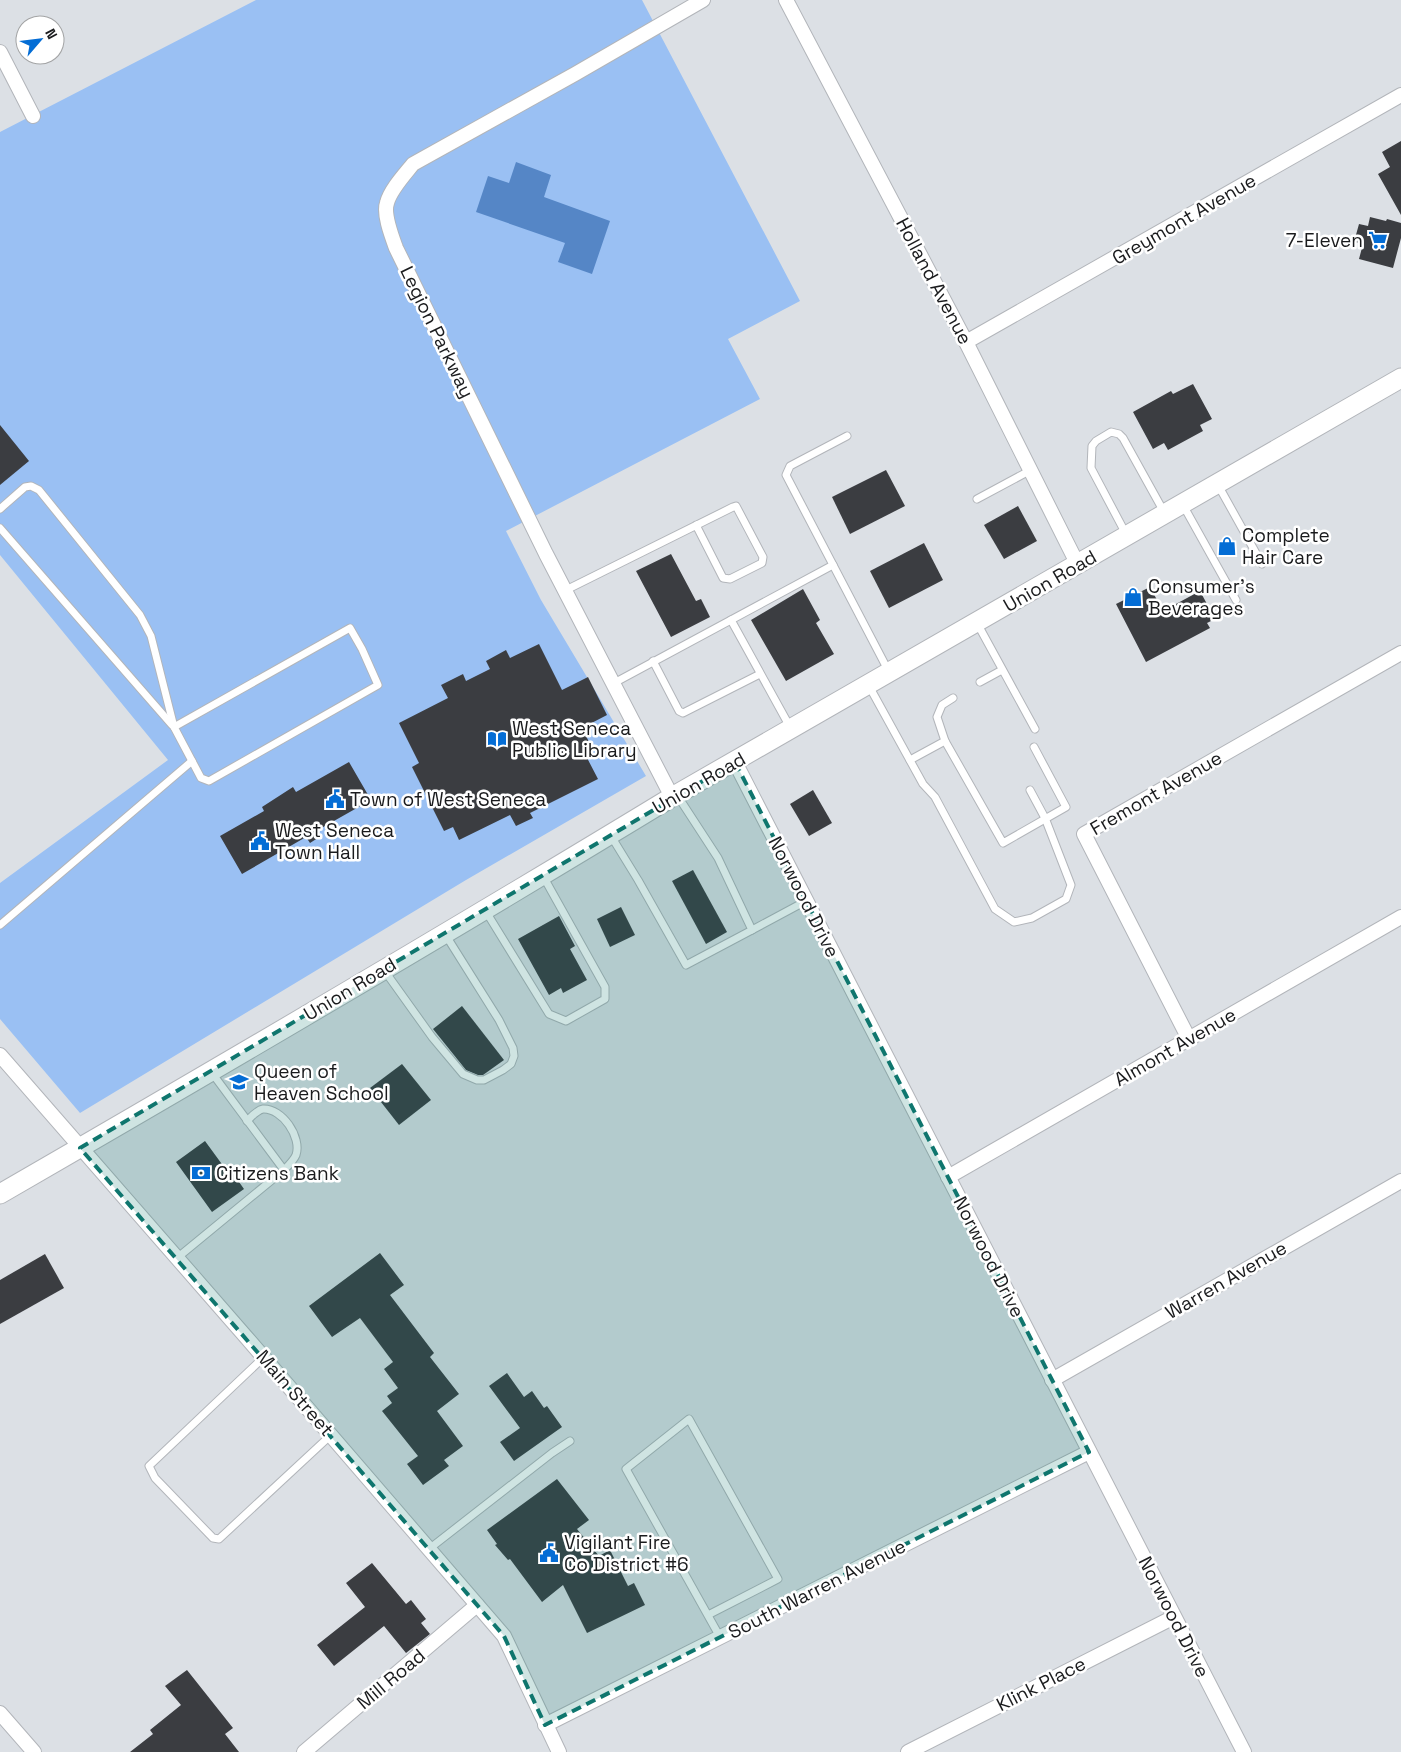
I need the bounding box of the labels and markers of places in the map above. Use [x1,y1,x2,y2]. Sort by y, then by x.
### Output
place label: 7-Eleven [1286,228,1363,253]
supermarket icon: 7-Eleven [1367,229,1389,251]
place label: Complete Hair Care [1242,523,1330,570]
shop icon: Complete Hair Care [1216,535,1238,557]
place label: Consumer's Beverages [1148,574,1255,621]
shop icon: Consumer's Beverages [1122,586,1144,608]
place label: West Seneca Public Library [512,716,637,763]
library icon: West Seneca Public Library [486,728,508,750]
place label: Town of West Seneca [350,787,546,812]
public building icon: Town of West Seneca [324,788,346,810]
place label: West Seneca Town Hall [275,818,394,865]
public building icon: West Seneca Town Hall [249,830,271,852]
place label: Queen of Heaven School [254,1059,389,1106]
school or university icon: Queen of Heaven School [228,1071,250,1093]
place label: Citizens Bank [216,1161,339,1186]
bank icon: Citizens Bank [190,1162,212,1184]
place label: Vigilant Fire Co District #6 [564,1530,689,1577]
public building icon: Vigilant Fire Co District #6 [538,1542,560,1564]

